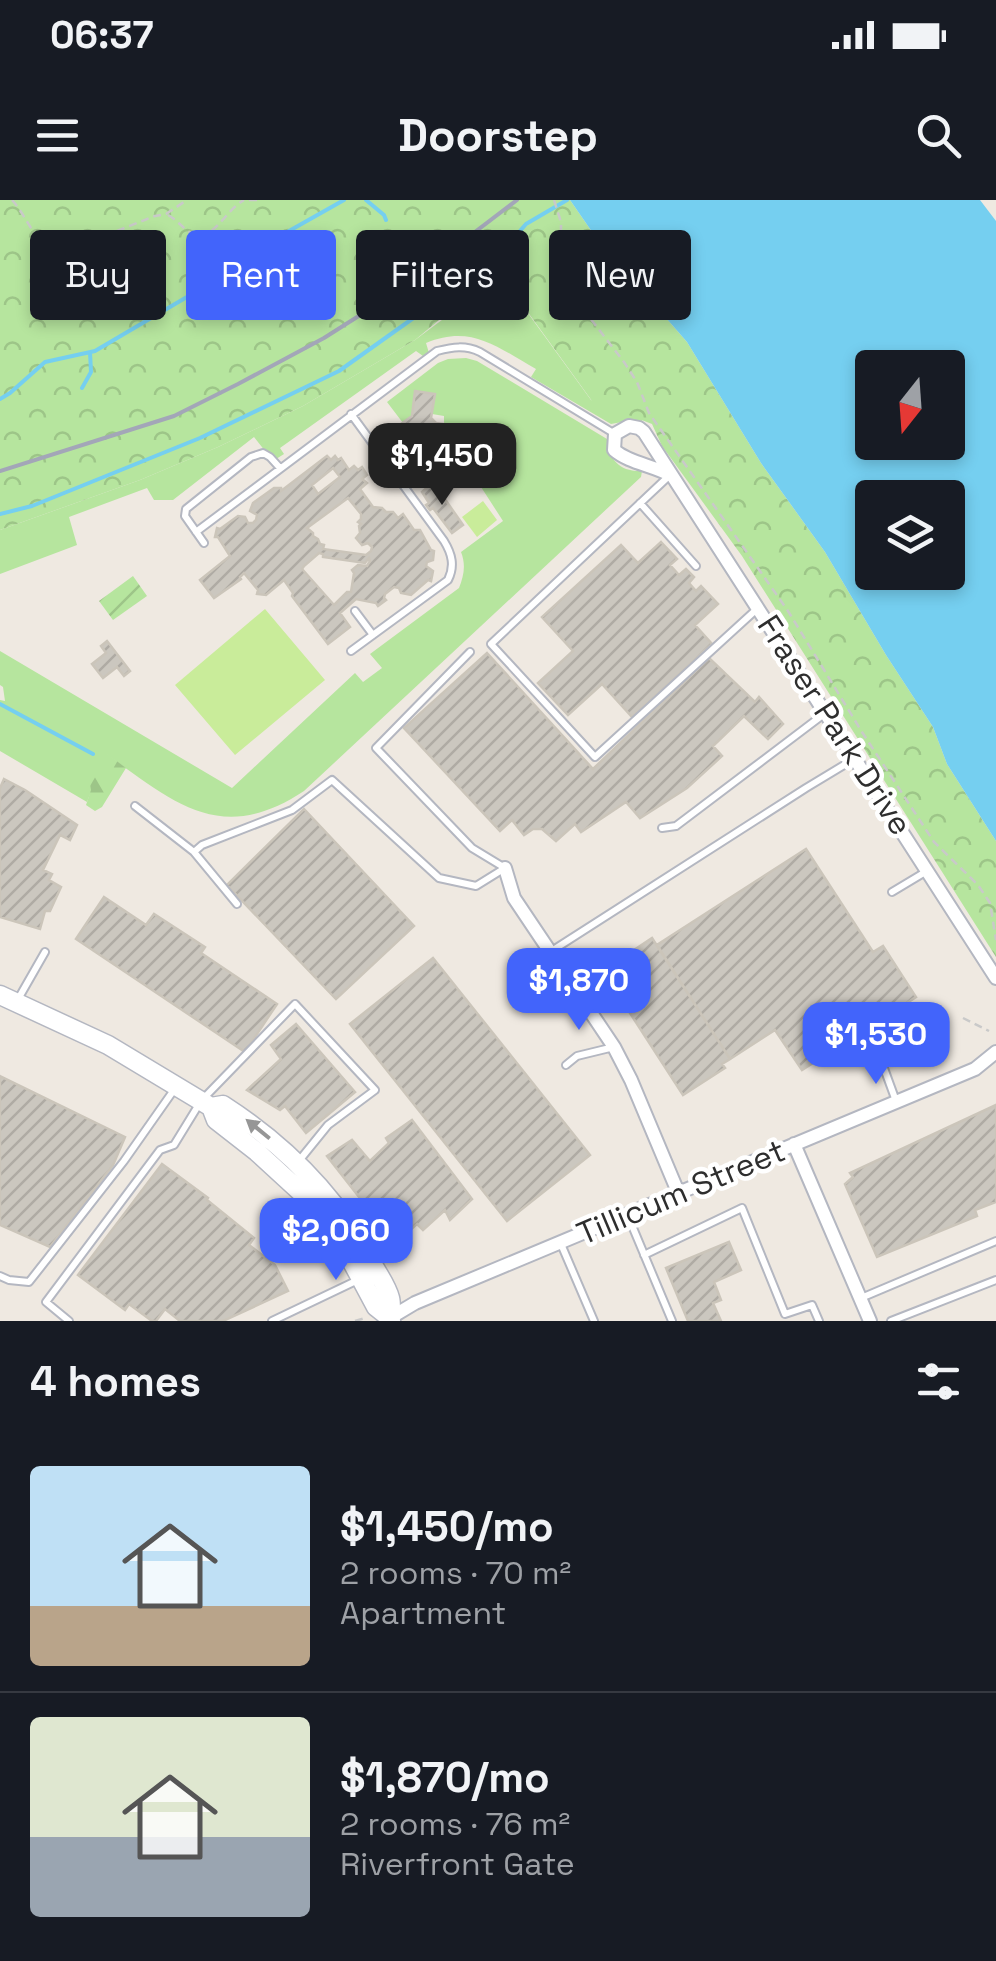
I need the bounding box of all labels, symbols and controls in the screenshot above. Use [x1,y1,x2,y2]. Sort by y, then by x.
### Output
text: 06:37 [50,11,154,59]
text: Doorstep [398,107,598,164]
icon: menu [30,108,85,163]
icon: search [911,108,966,163]
chip: Buy [30,230,166,320]
chip: Rent [186,230,336,320]
chip: Filters [356,230,529,320]
chip: New [549,230,691,320]
north arrow [855,350,965,460]
map controls [855,350,965,590]
pin: $1,450 [361,423,523,508]
text: $1,450 [390,435,494,475]
button: layers [855,480,965,590]
street label: Fraser Park Drive [749,607,921,843]
pin: $1,870 [498,948,660,1033]
text: $1,870 [529,960,629,1000]
pin: $1,530 [795,1002,957,1087]
text: $1,530 [825,1014,927,1054]
one-way arrow [245,1119,270,1140]
street label: Tillicum Street [571,1130,791,1254]
pin: $2,060 [255,1198,417,1283]
text: $2,060 [282,1210,390,1250]
icon: filters [911,1354,966,1409]
text: 4 homes [30,1355,201,1408]
text: $1,450/mo [340,1500,554,1553]
icon: home [110,1506,230,1626]
text: 2 rooms · 70 m² [340,1553,571,1593]
text: Apartment [340,1593,506,1633]
text: $1,870/mo [340,1751,550,1804]
icon: home [110,1757,230,1877]
text: 2 rooms · 76 m² [340,1804,570,1844]
text: Riverfront Gate [340,1844,575,1884]

